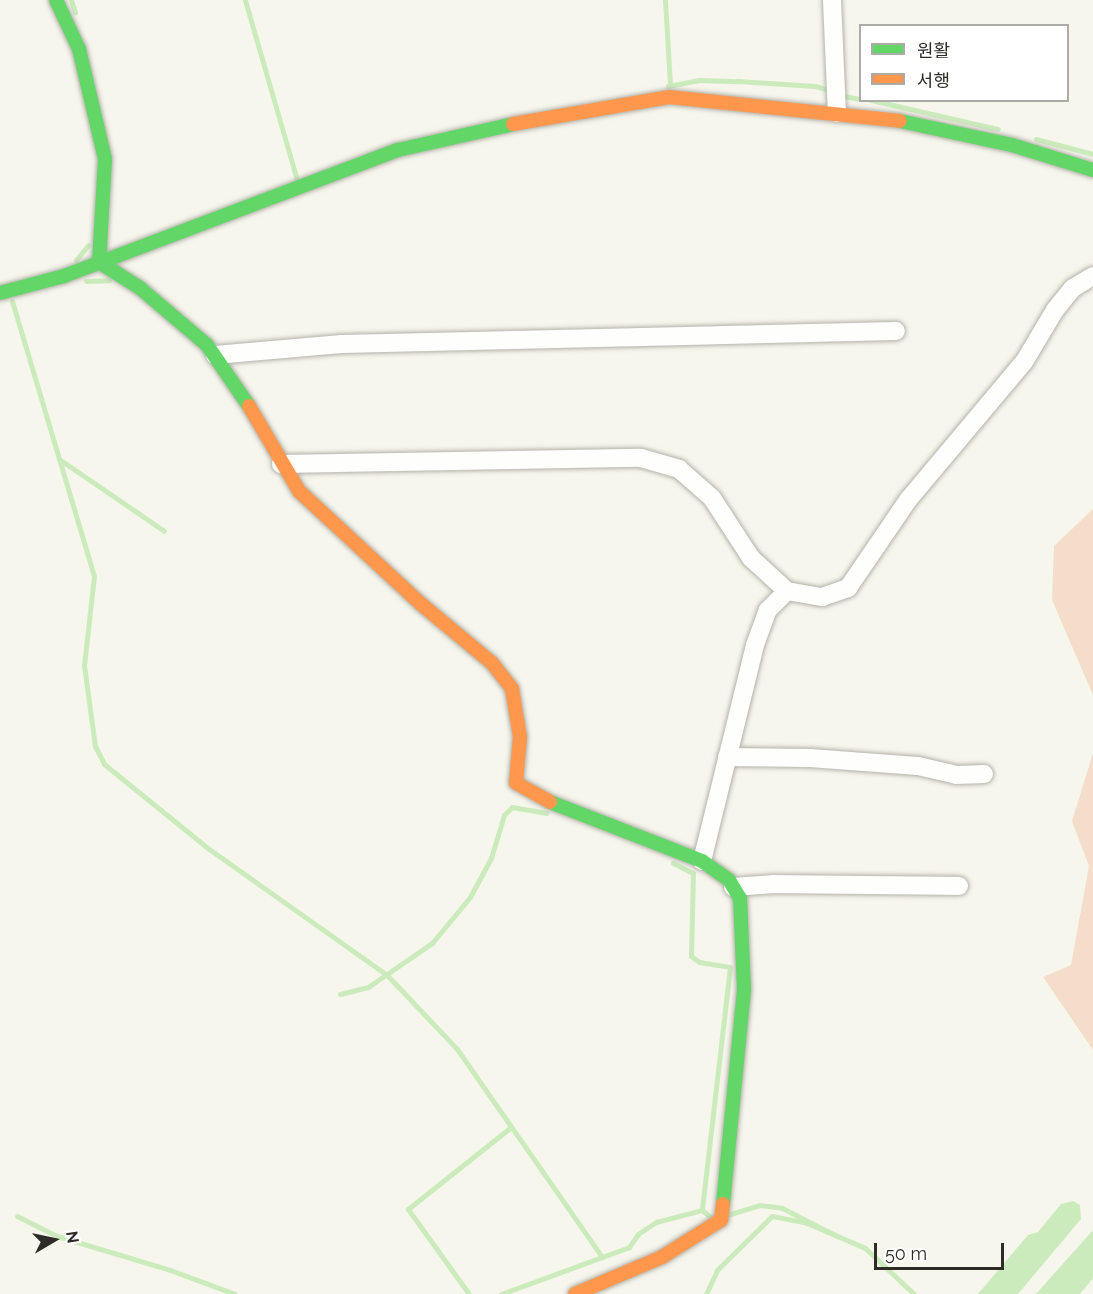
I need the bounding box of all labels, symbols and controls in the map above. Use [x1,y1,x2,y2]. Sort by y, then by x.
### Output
legend [859,24,1069,102]
text: 원활 [917,40,950,61]
text: 서행 [917,70,950,91]
north arrow [24,1210,84,1270]
text: N [62,1230,83,1245]
scale bar [877,1231,1008,1269]
text: 50 m [885,1243,927,1264]

